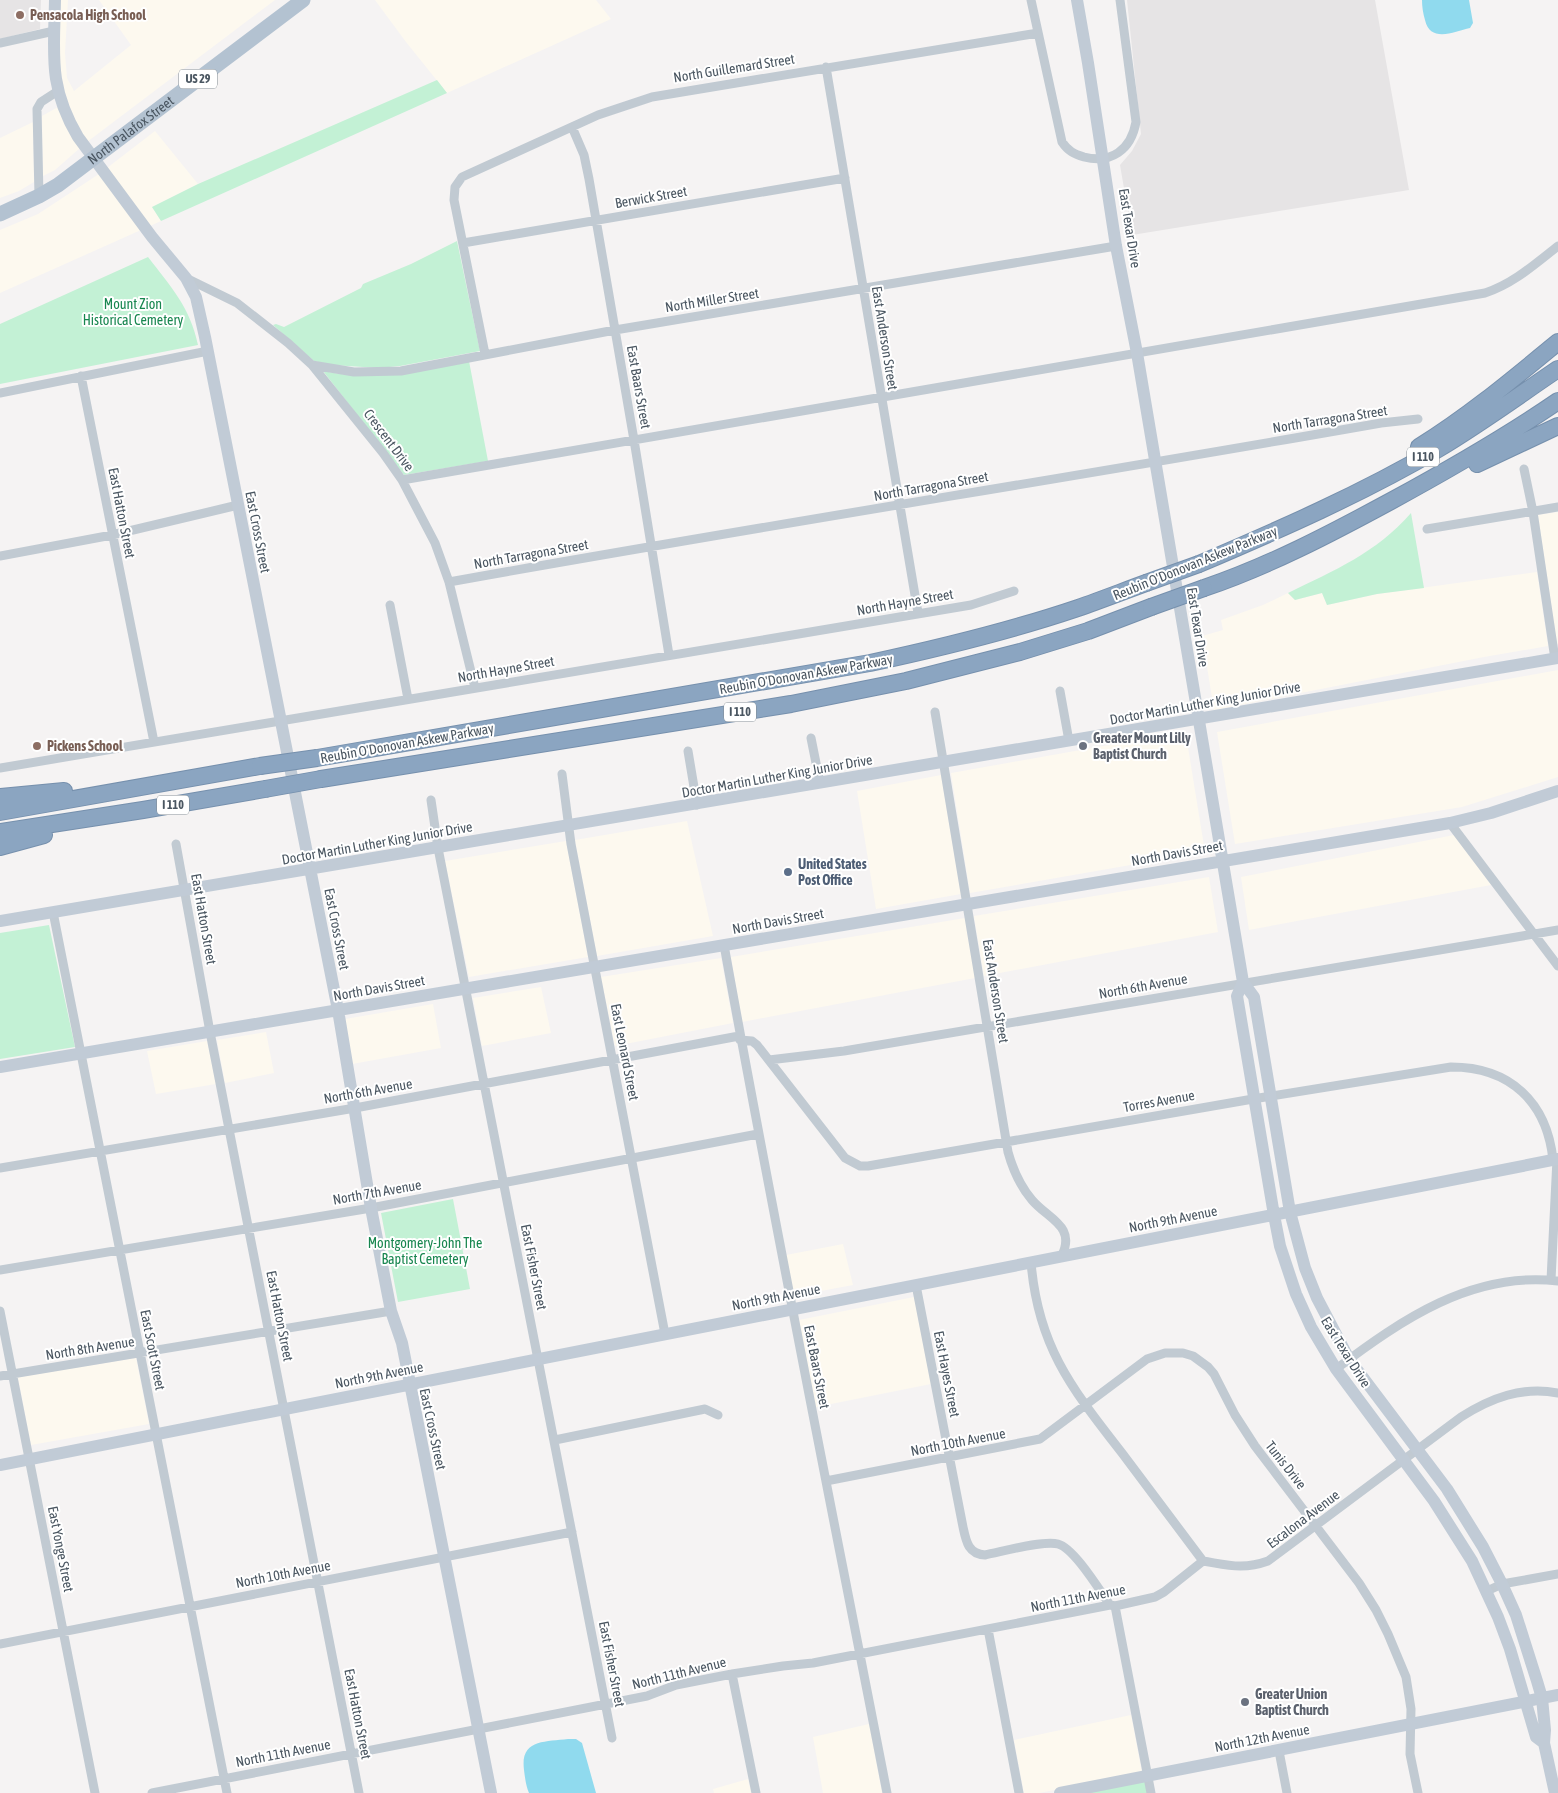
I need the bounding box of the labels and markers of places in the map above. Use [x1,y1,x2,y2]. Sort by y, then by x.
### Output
place label: Pensacola High School [30,7,146,23]
marker: Pensacola High School [14,9,26,21]
place label: Greater Mount Lilly Baptist Church [1093,730,1191,762]
place label: Pickens School [47,738,123,754]
marker: Pickens School [31,740,43,752]
marker: Greater Mount Lilly Baptist Church [1077,740,1089,752]
place label: United States Post Office [798,856,867,888]
marker: United States Post Office [782,866,794,878]
place label: Greater Union Baptist Church [1255,1686,1329,1718]
marker: Greater Union Baptist Church [1239,1696,1251,1708]

